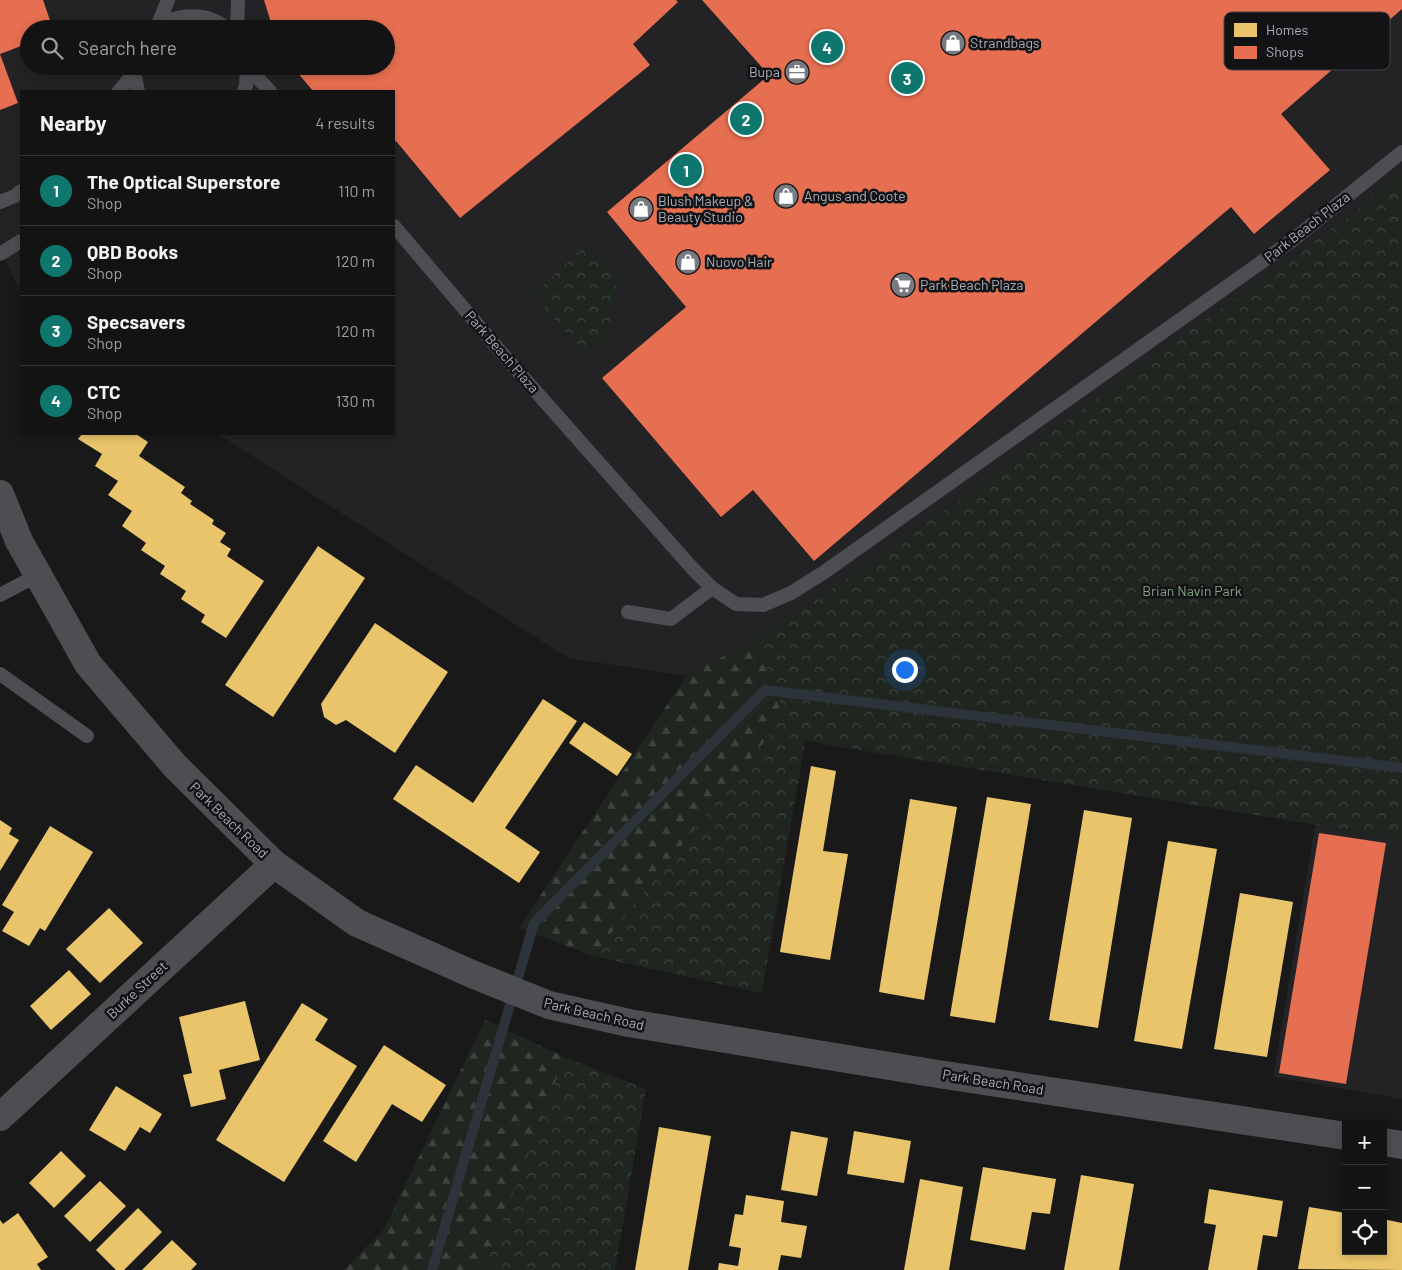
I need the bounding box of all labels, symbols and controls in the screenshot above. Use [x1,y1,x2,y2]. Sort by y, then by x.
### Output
legend [1224,12,1390,70]
search box [20,20,395,75]
text: Homes [1266,21,1309,38]
pin: 4 [811,28,843,66]
shop icon: Strandbags [940,30,966,56]
icon: search [38,34,66,62]
place label: Strandbags [970,34,1040,51]
text: Search here [78,36,177,59]
text: Shops [1266,43,1304,60]
office icon: Bupa [784,59,810,85]
pin: 3 [891,59,923,97]
place label: Bupa [749,63,780,80]
pin: 2 [730,100,762,138]
text: Nearby [40,110,106,135]
text: 4 results [315,113,375,132]
pin: 1 [670,151,702,189]
text: The Optical Superstore [87,170,280,193]
text: 1 [53,181,59,200]
text: 110 m [338,181,375,200]
shop icon: Angus and Coote [773,183,799,209]
place label: Angus and Coote [804,187,906,204]
street label: Park Beach Plaza [1261,188,1353,265]
place label: Blush Makeup & Beauty Studio [658,192,753,225]
text: Shop [87,193,122,212]
shop icon: Blush Makeup & Beauty Studio [628,196,654,222]
text: QBD Books [87,240,178,263]
shop icon: Nuovo Hair [675,249,701,275]
text: 2 [52,251,60,270]
text: 120 m [335,251,375,270]
place label: Nuovo Hair [706,253,772,270]
text: Shop [87,263,122,282]
supermarket icon: Park Beach Plaza [890,272,916,298]
place label: Park Beach Plaza [920,276,1023,293]
street label: Park Beach Plaza [462,307,543,396]
text: Specsavers [87,310,185,333]
text: 3 [52,321,60,340]
text: 120 m [335,321,375,340]
text: Shop [87,333,122,352]
text: CTC [87,380,121,403]
text: 4 [51,391,61,410]
text: 130 m [336,391,375,410]
text: Shop [87,403,122,422]
park label: Brian Navin Park [1142,582,1242,599]
your location [892,657,918,683]
street label: Park Beach Road [187,778,272,861]
street label: Burke Street [103,957,170,1022]
street label: Park Beach Road [542,994,646,1033]
street label: Park Beach Road [941,1065,1045,1098]
map controls [1342,1120,1387,1255]
button: + [1342,1120,1387,1165]
button: − [1342,1165,1387,1210]
button: locate [1342,1210,1387,1255]

